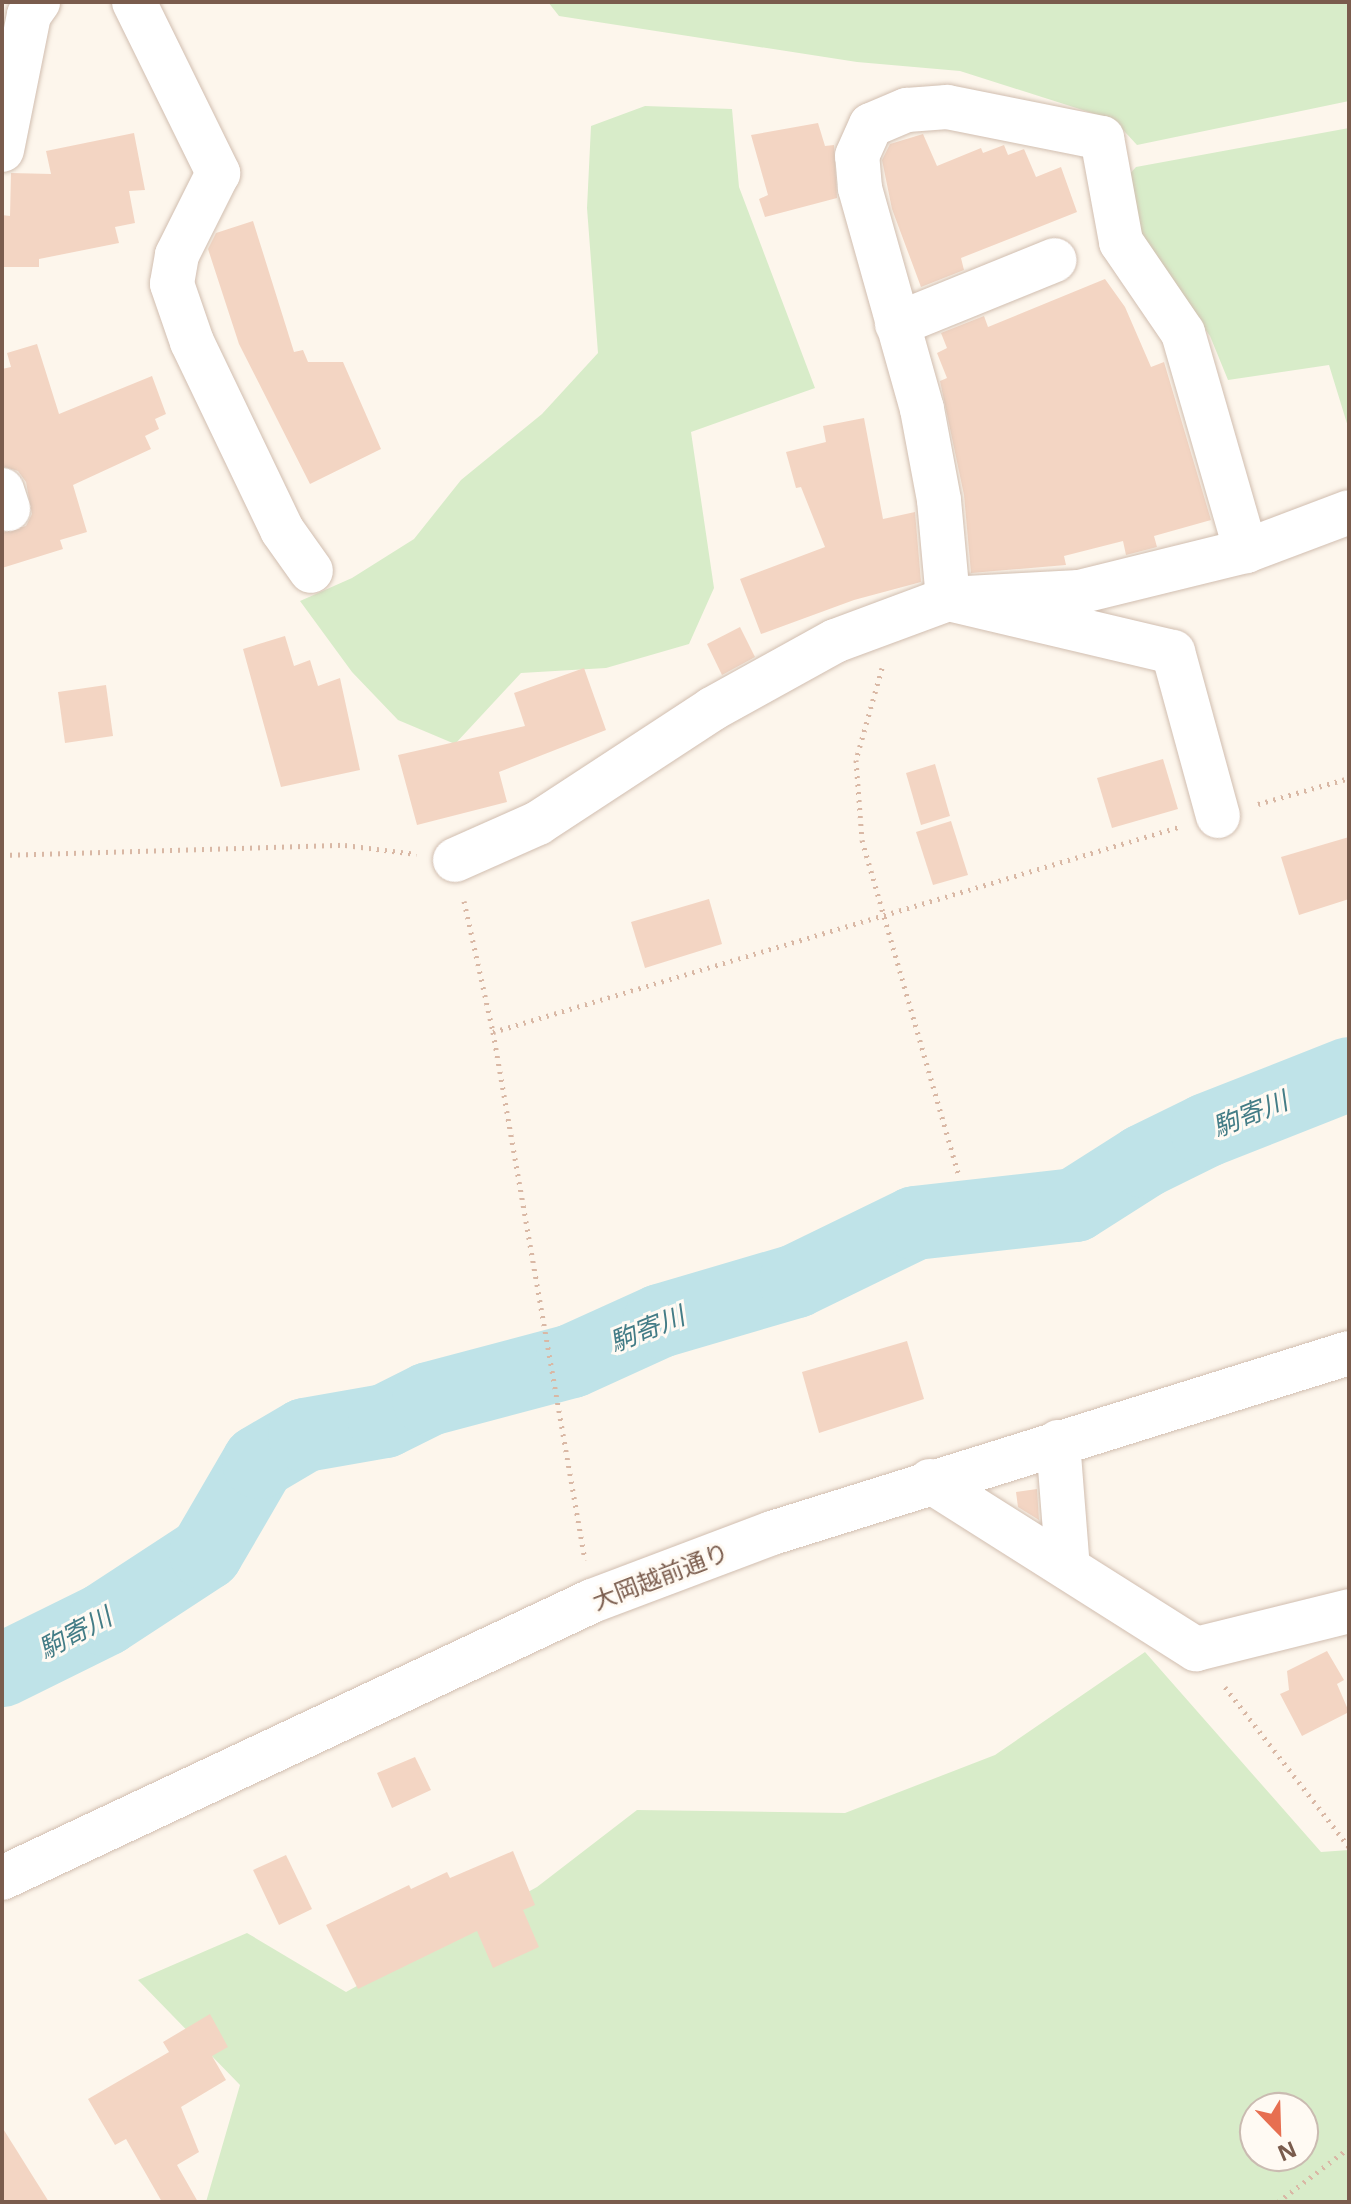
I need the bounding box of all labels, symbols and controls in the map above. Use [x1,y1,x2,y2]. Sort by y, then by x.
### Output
water label: 駒寄川 [1208,1085,1292,1143]
water label: 駒寄川 [605,1300,689,1358]
street label: 大岡越前通り [588,1537,732,1615]
water label: 駒寄川 [33,1601,117,1665]
north arrow [1239,2092,1319,2172]
text: N [1274,2135,1302,2170]

